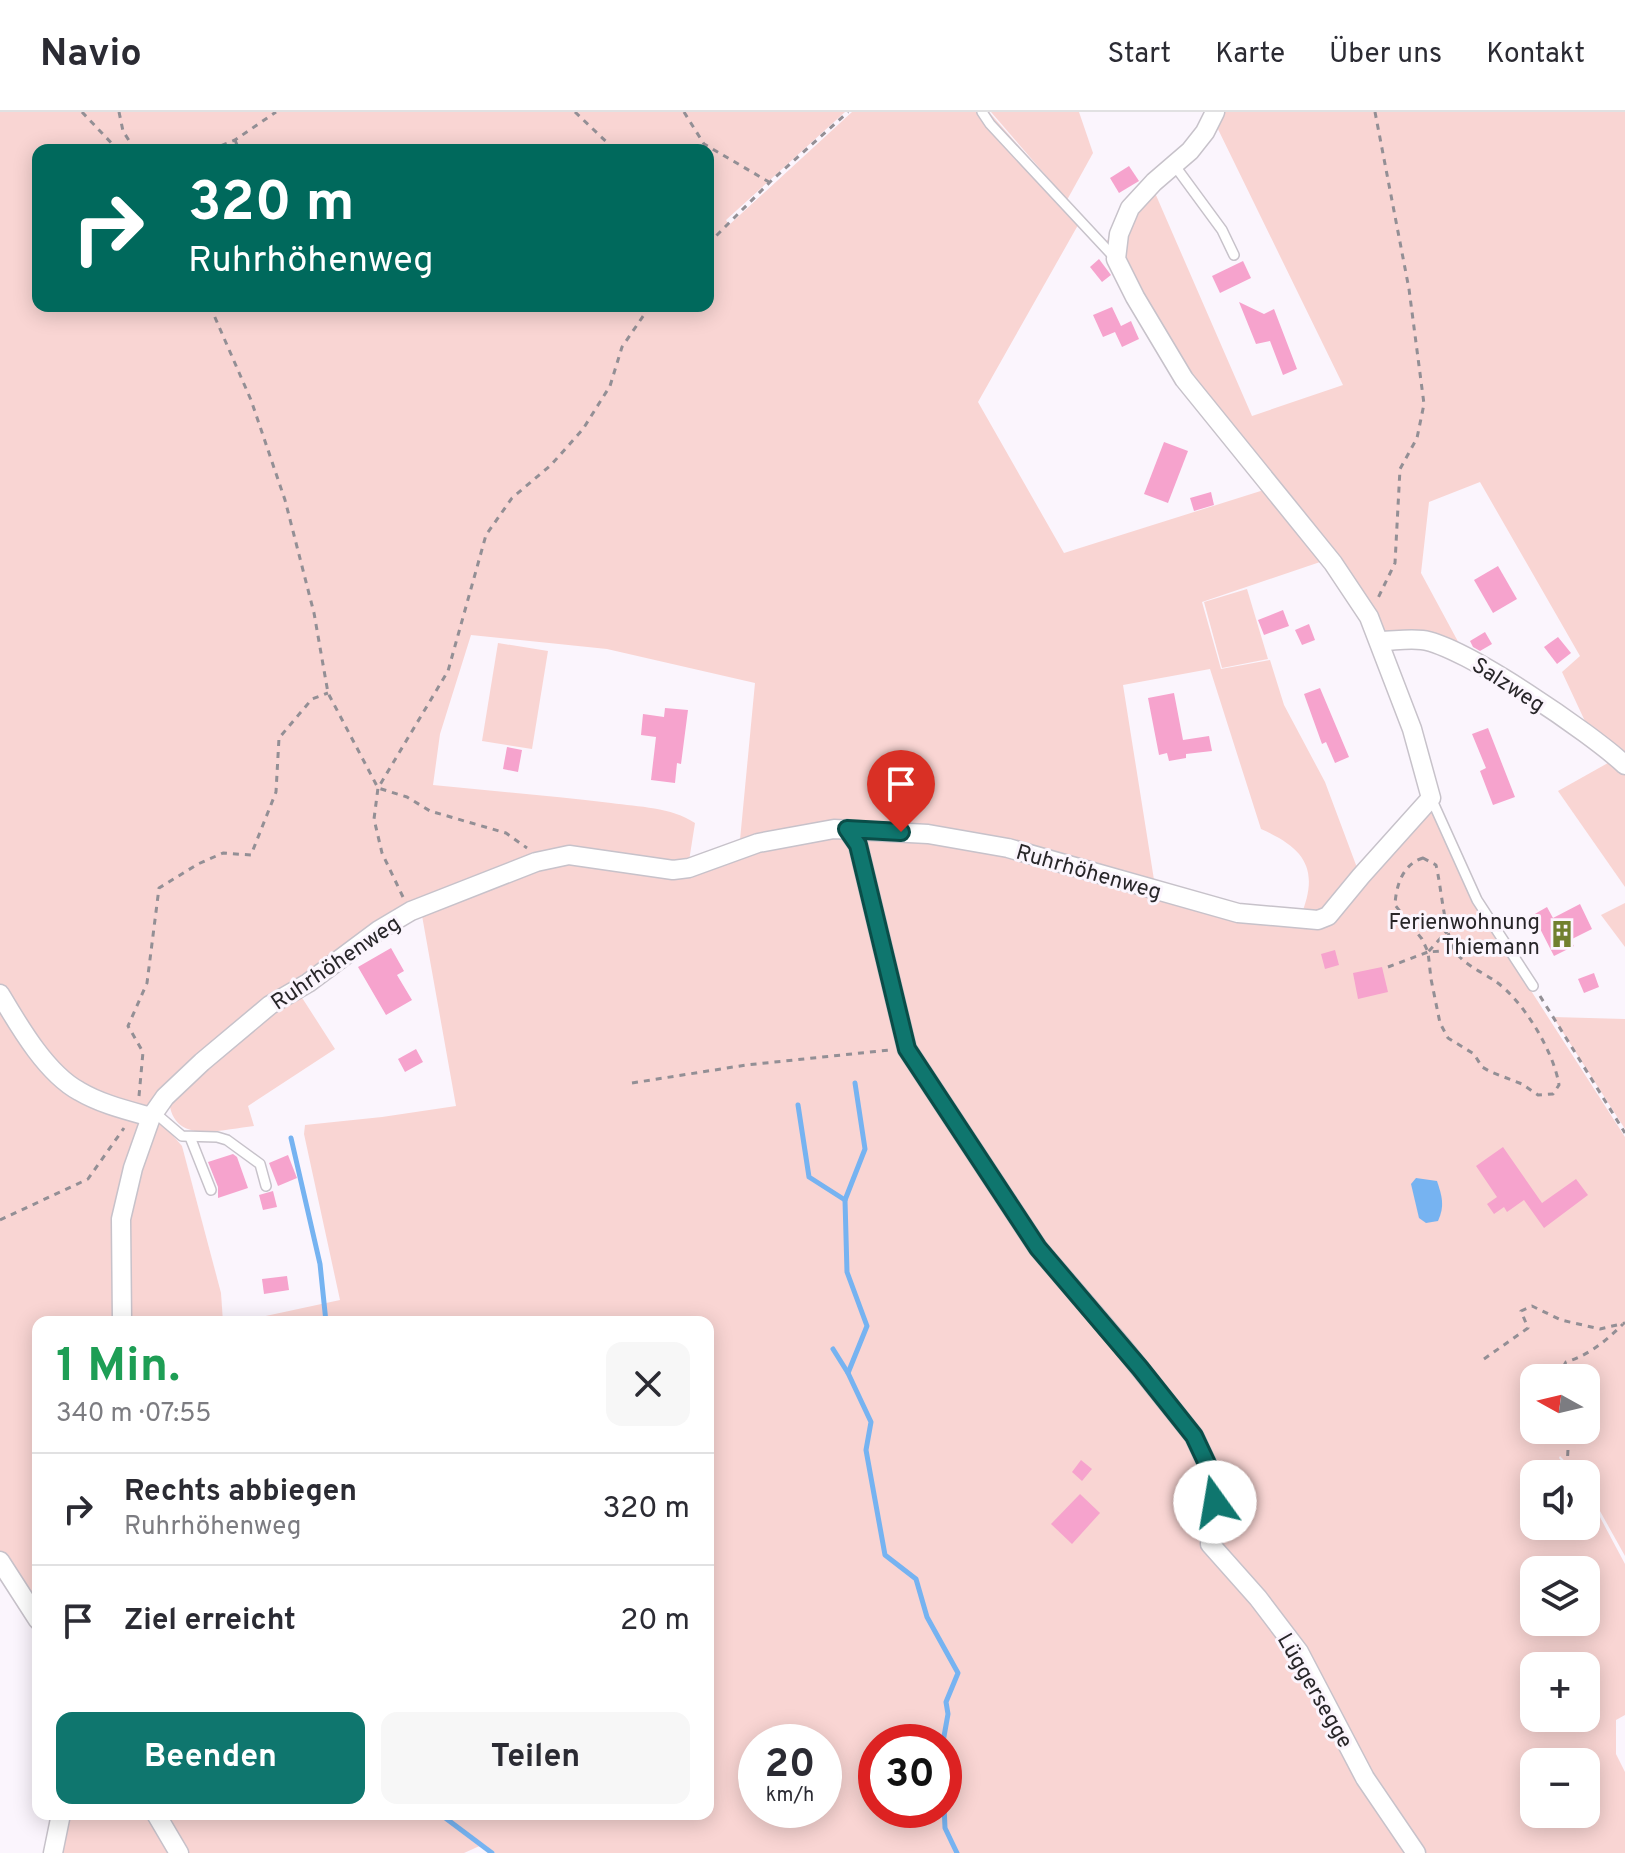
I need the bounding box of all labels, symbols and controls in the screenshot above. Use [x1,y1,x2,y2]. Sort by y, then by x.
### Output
text: Navio [40,31,142,80]
text: Start [1107,37,1171,73]
text: Karte [1215,37,1285,73]
text: Über uns [1329,37,1442,73]
text: Kontakt [1486,37,1585,73]
text: 320 m [188,170,355,240]
icon: right [56,176,160,280]
text: Ruhrhöhenweg [188,239,433,285]
street label: Salzweg [1466,653,1549,720]
pin [867,750,935,832]
icon: arrive [879,762,923,806]
street label: Ruhrhöhenweg [1012,840,1164,907]
place label: Ferienwohnung Thiemann [1389,910,1540,962]
street label: Ruhrhöhenweg [267,911,406,1017]
building icon: Ferienwohnung Thiemann [1547,919,1577,949]
text: 1 Min. [56,1338,180,1398]
button: close [606,1342,690,1426]
north arrow [1520,1364,1600,1444]
map controls [1520,1364,1600,1828]
text: 340 m · 07:55 [56,1398,211,1431]
position arrow [1173,1460,1257,1544]
button: sound [1520,1460,1600,1540]
text: Rechts abbiegen [124,1474,357,1511]
icon: right [56,1487,100,1531]
text: 320 m [602,1491,690,1528]
text: Ruhrhöhenweg [124,1511,301,1544]
button: layers [1520,1556,1600,1636]
icon: arrive [56,1599,100,1643]
text: Ziel erreicht [124,1603,296,1640]
text: 20 m [620,1603,690,1640]
street label: Lüggersegge [1270,1629,1358,1754]
button: + [1520,1652,1600,1732]
button: Beenden [56,1712,365,1804]
button: Teilen [381,1712,690,1804]
speed limit sign: 30 [858,1724,962,1828]
text: 20 [765,1741,815,1791]
button: − [1520,1748,1600,1828]
text: km/h [766,1783,814,1809]

